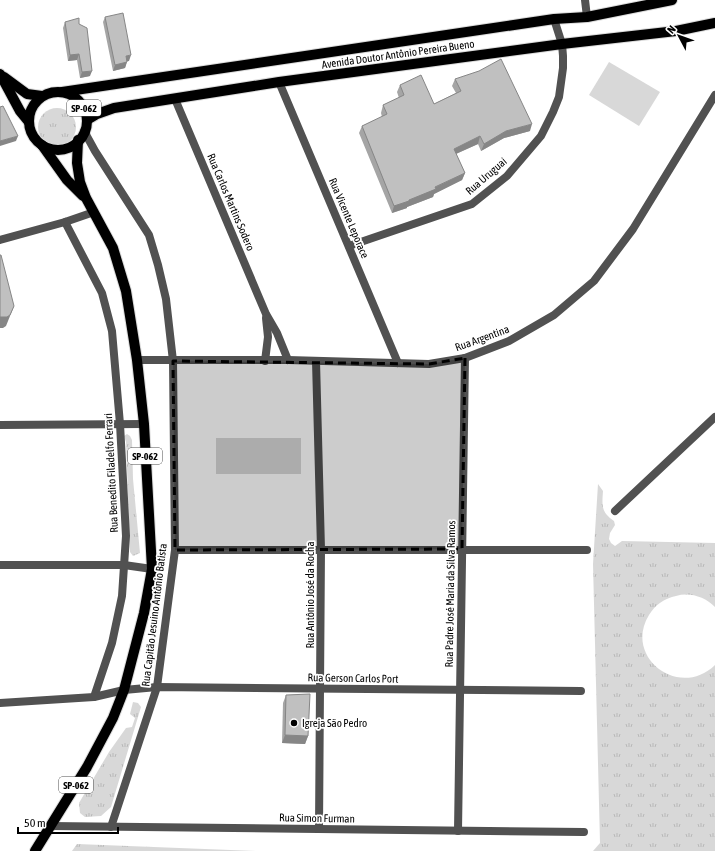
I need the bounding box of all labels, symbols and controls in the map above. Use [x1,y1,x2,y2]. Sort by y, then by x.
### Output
north arrow [659,16,699,56]
text: N [665,23,678,36]
street label: Avenida Doutor Antônio Pereira Bueno [321,37,475,71]
road number: SP-062 [67,100,101,116]
street label: Rua Carlos Martins Sodero [205,152,257,252]
street label: Rua Uruguai [463,155,509,197]
street label: Rua Vicente Leporace [327,176,371,260]
street label: Rua Argentina [453,323,511,353]
street label: Rua Benedito Filadelfo Ferrari [102,413,120,533]
road number: SP-062 [128,448,162,464]
street label: Rua Padre José Maria da Silva Ramos [443,520,457,668]
street label: Rua Antônio José da Rocha [304,541,316,649]
street label: Rua Capitão Jesuino Antônio Batista [139,543,169,687]
street label: Rua Gerson Carlos Port [307,671,399,685]
place label: Igreja São Pedro [302,717,367,729]
marker: Igreja São Pedro [289,718,299,728]
road number: SP-062 [59,777,93,793]
scale bar [18,809,118,835]
street label: Rua Simon Furman [279,811,355,825]
text: 50 m [24,816,46,830]

